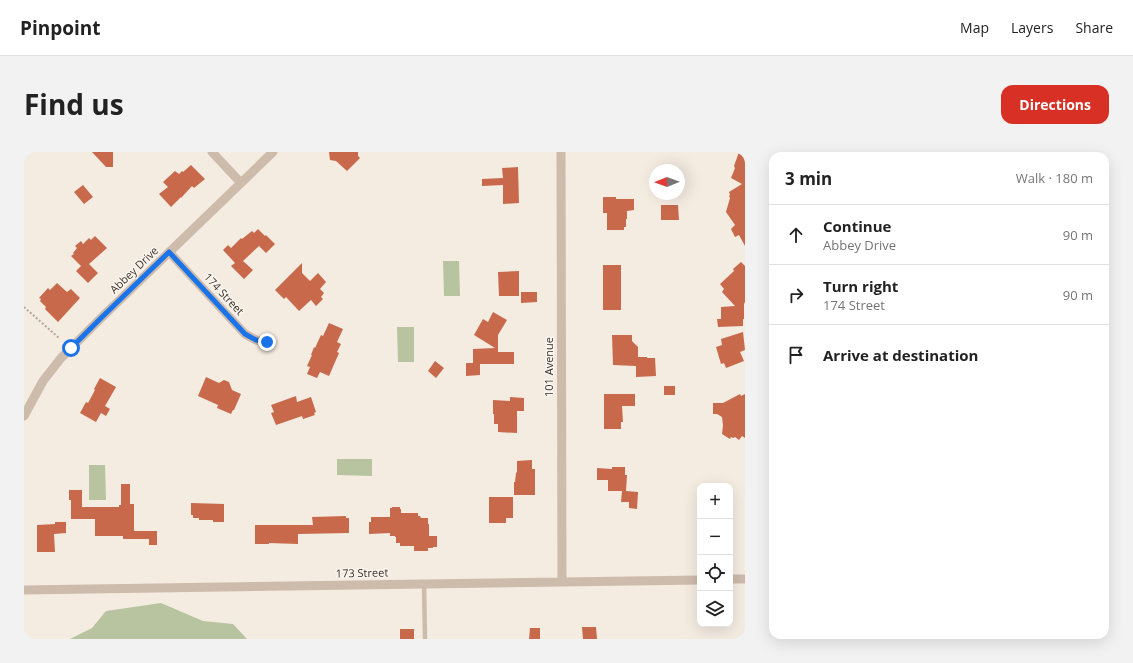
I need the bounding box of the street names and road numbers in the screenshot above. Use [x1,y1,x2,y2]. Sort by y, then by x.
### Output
street label: Abbey Drive [106,243,161,297]
street label: 174 Street [201,269,248,318]
street label: 101 Avenue [541,337,556,397]
street label: 173 Street [336,565,388,580]

